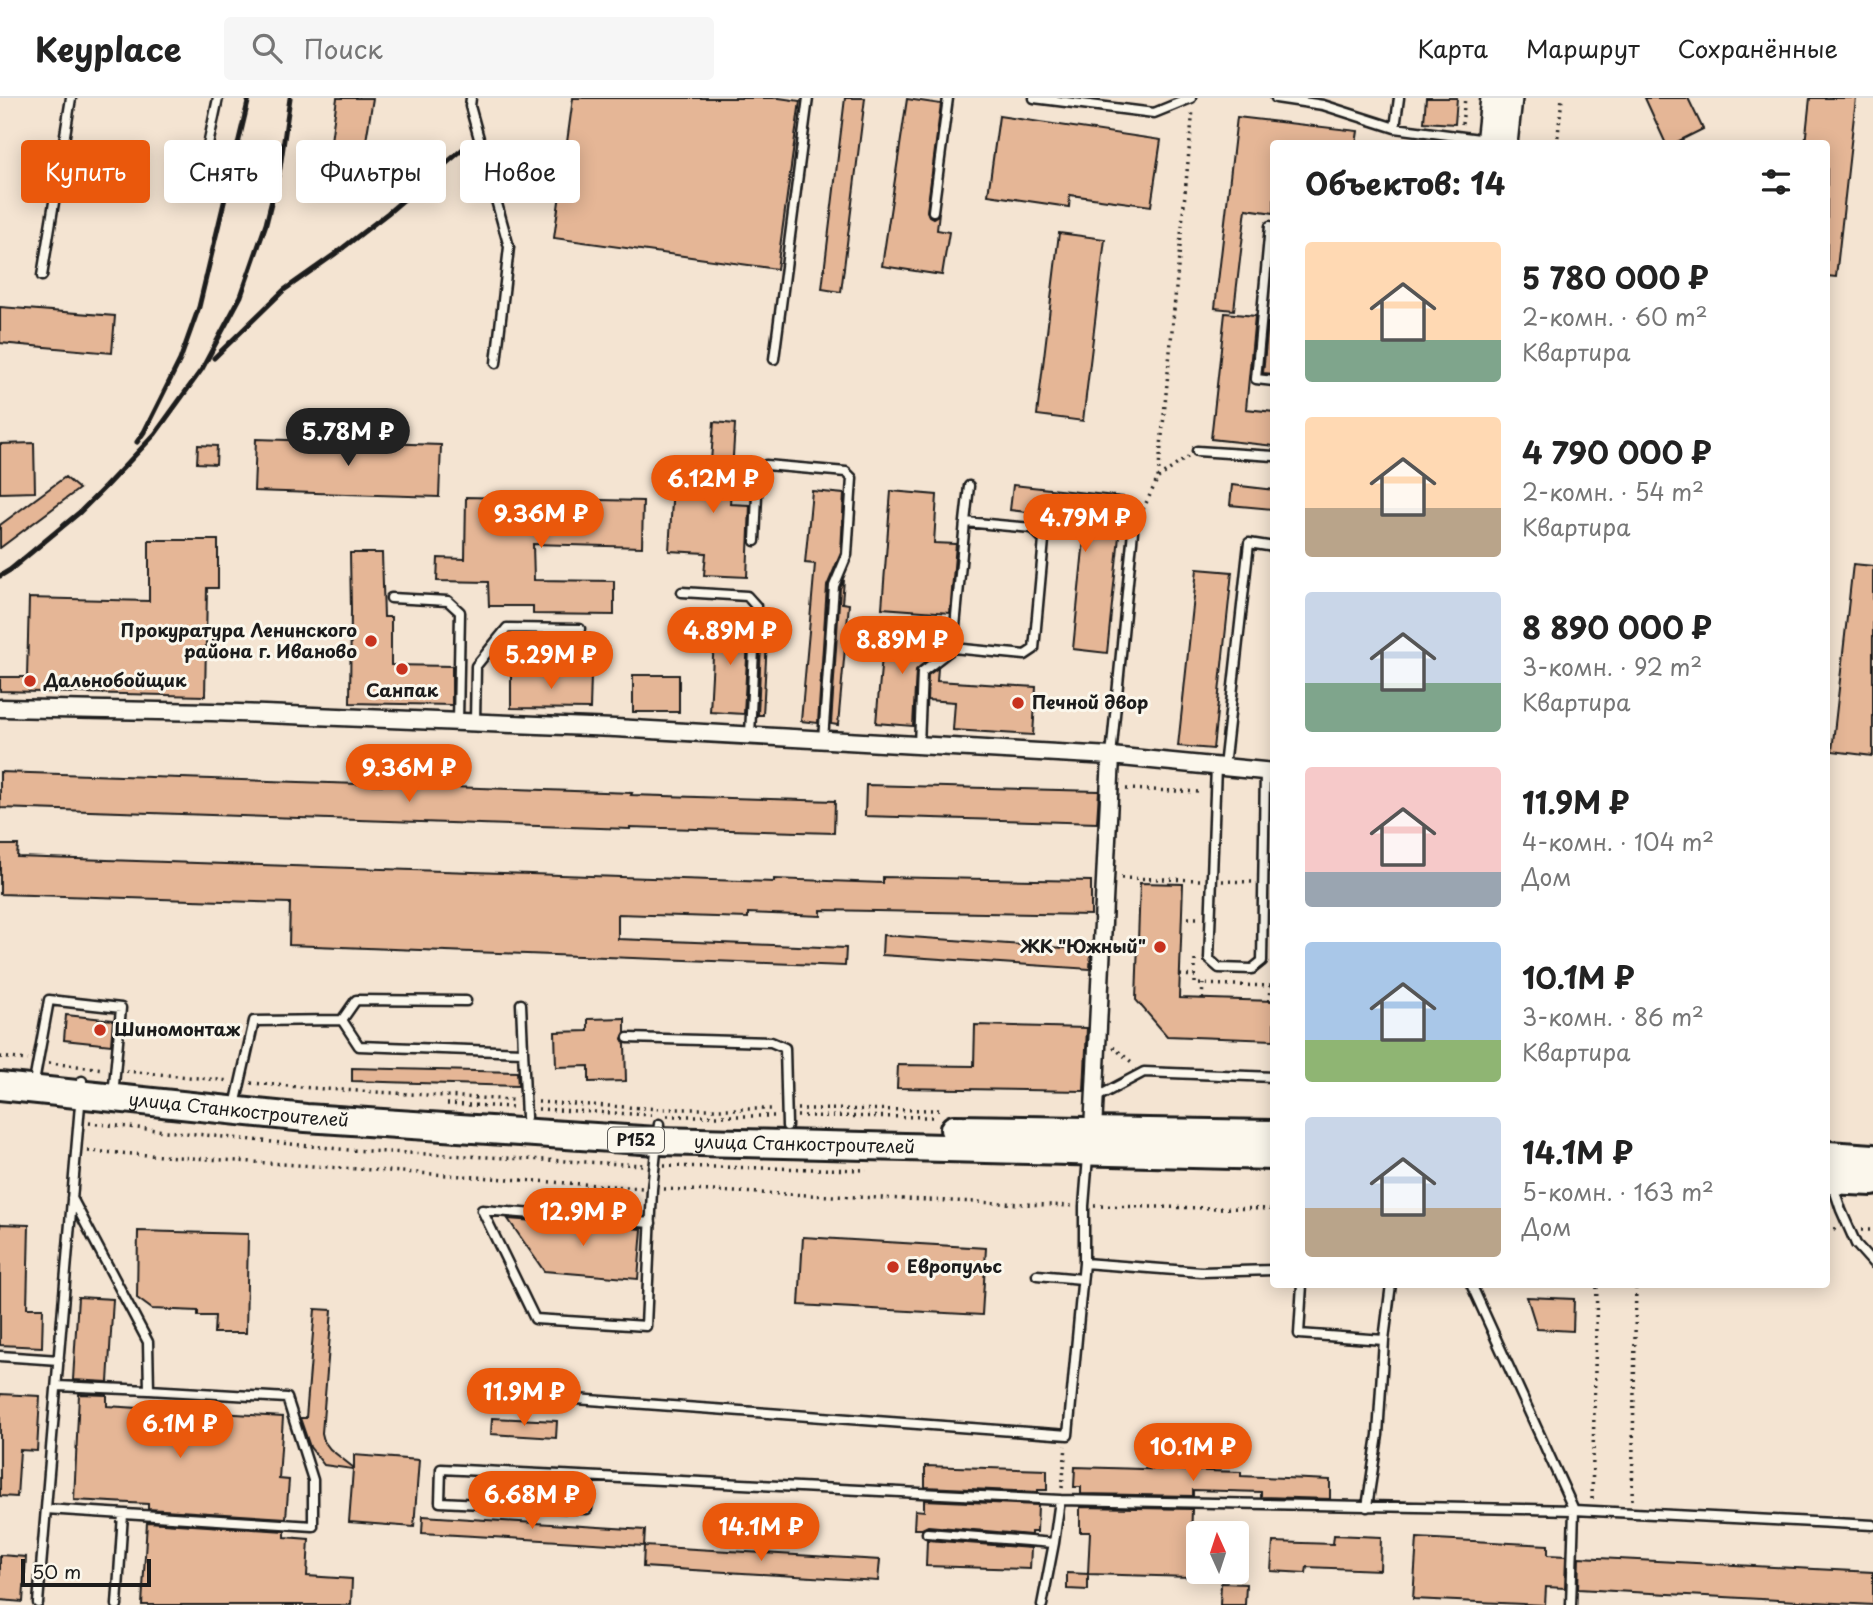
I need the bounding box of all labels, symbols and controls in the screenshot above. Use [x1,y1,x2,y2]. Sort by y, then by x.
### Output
search box [224,17,714,80]
text: Keyplace [35,23,182,73]
icon: search [248,29,286,67]
text: Поиск [304,29,383,68]
text: Карта [1417,30,1488,66]
text: Маршрут [1526,30,1640,66]
text: Сохранённые [1678,30,1838,66]
chip: Купить [21,140,150,203]
chip: Снять [164,140,282,203]
chip: Фильтры [296,140,446,203]
chip: Новое [460,140,580,203]
text: Объектов: 14 [1305,160,1505,205]
icon: filters [1757,163,1795,201]
text: 5 780 000 ₽ [1522,254,1709,299]
icon: home [1361,270,1445,354]
text: 2-комн. · 60 m² [1522,299,1708,334]
text: Квартира [1522,334,1630,369]
pin: 5.78M ₽ [283,408,413,468]
text: 5.78M ₽ [302,413,394,448]
text: 4 790 000 ₽ [1522,429,1712,474]
icon: home [1361,445,1445,529]
pin: 6.12M ₽ [648,456,778,515]
text: 6.12M ₽ [667,460,759,495]
text: 2-комн. · 54 m² [1522,474,1704,509]
pin: 9.36M ₽ [476,490,606,550]
pin: 4.79M ₽ [1020,494,1150,554]
text: 9.36M ₽ [494,495,588,530]
text: 4.79M ₽ [1039,499,1131,534]
text: Квартира [1522,509,1630,544]
text: 8 890 000 ₽ [1522,604,1712,649]
pin: 4.89M ₽ [665,608,795,667]
text: 4.89M ₽ [683,612,777,647]
place label: Прокуратура Ленинского района г. Иваново [121,616,357,664]
pin: 8.89M ₽ [837,616,967,676]
icon: home [1361,620,1445,704]
text: 8.89M ₽ [856,621,948,656]
pin: 5.29M ₽ [486,632,616,691]
marker: Прокуратура Ленинского района г. Иваново [363,633,379,649]
text: 5.29M ₽ [505,636,597,671]
text: 3-комн. · 92 m² [1522,649,1702,684]
marker: Санпак [394,661,410,677]
place label: Дальнобойщик [43,666,187,693]
marker: Дальнобойщик [22,673,38,689]
place label: Санпак [366,676,439,703]
text: Квартира [1522,684,1630,719]
place label: Печной двор [1032,688,1148,715]
marker: Печной двор [1010,695,1026,711]
pin: 9.36M ₽ [344,744,474,804]
text: 9.36M ₽ [362,749,456,784]
text: 11.9M ₽ [1522,779,1629,824]
icon: home [1361,795,1445,879]
text: 4-комн. · 104 m² [1522,824,1714,859]
text: Дом [1522,859,1571,894]
place label: ЖК "Южный" [1019,932,1146,959]
marker: ЖК "Южный" [1152,939,1168,955]
text: 10.1M ₽ [1522,954,1635,999]
icon: home [1361,970,1445,1054]
text: 3-комн. · 86 m² [1522,999,1704,1034]
place label: Шиномонтаж [114,1015,241,1042]
marker: Шиномонтаж [92,1022,108,1038]
text: Квартира [1522,1034,1630,1069]
street label: улица Станкостроителей [127,1085,350,1133]
street label: улица Станкостроителей [694,1127,915,1159]
road number: Р152 [608,1128,664,1152]
text: 14.1M ₽ [1522,1129,1633,1174]
icon: home [1361,1145,1445,1229]
text: 5-комн. · 163 m² [1522,1174,1714,1209]
pin: 12.9M ₽ [518,1188,648,1248]
text: 12.9M ₽ [539,1193,627,1228]
text: Дом [1522,1209,1571,1244]
place label: Европульс [907,1252,1002,1279]
marker: Европульс [885,1259,901,1275]
pin: 11.9M ₽ [459,1368,589,1428]
text: 11.9M ₽ [483,1373,565,1408]
pin: 6.1M ₽ [123,1400,237,1460]
text: 6.1M ₽ [142,1405,218,1440]
pin: 10.1M ₽ [1128,1424,1258,1483]
text: 10.1M ₽ [1150,1428,1236,1463]
pin: 6.68M ₽ [467,1472,597,1531]
text: 6.68M ₽ [484,1476,580,1511]
pin: 14.1M ₽ [696,1504,826,1563]
text: 14.1M ₽ [718,1508,804,1543]
north arrow [1186,1521,1250,1584]
map controls [1186,1521,1249,1584]
scale bar [21,1556,150,1588]
text: 50 m [32,1557,81,1585]

